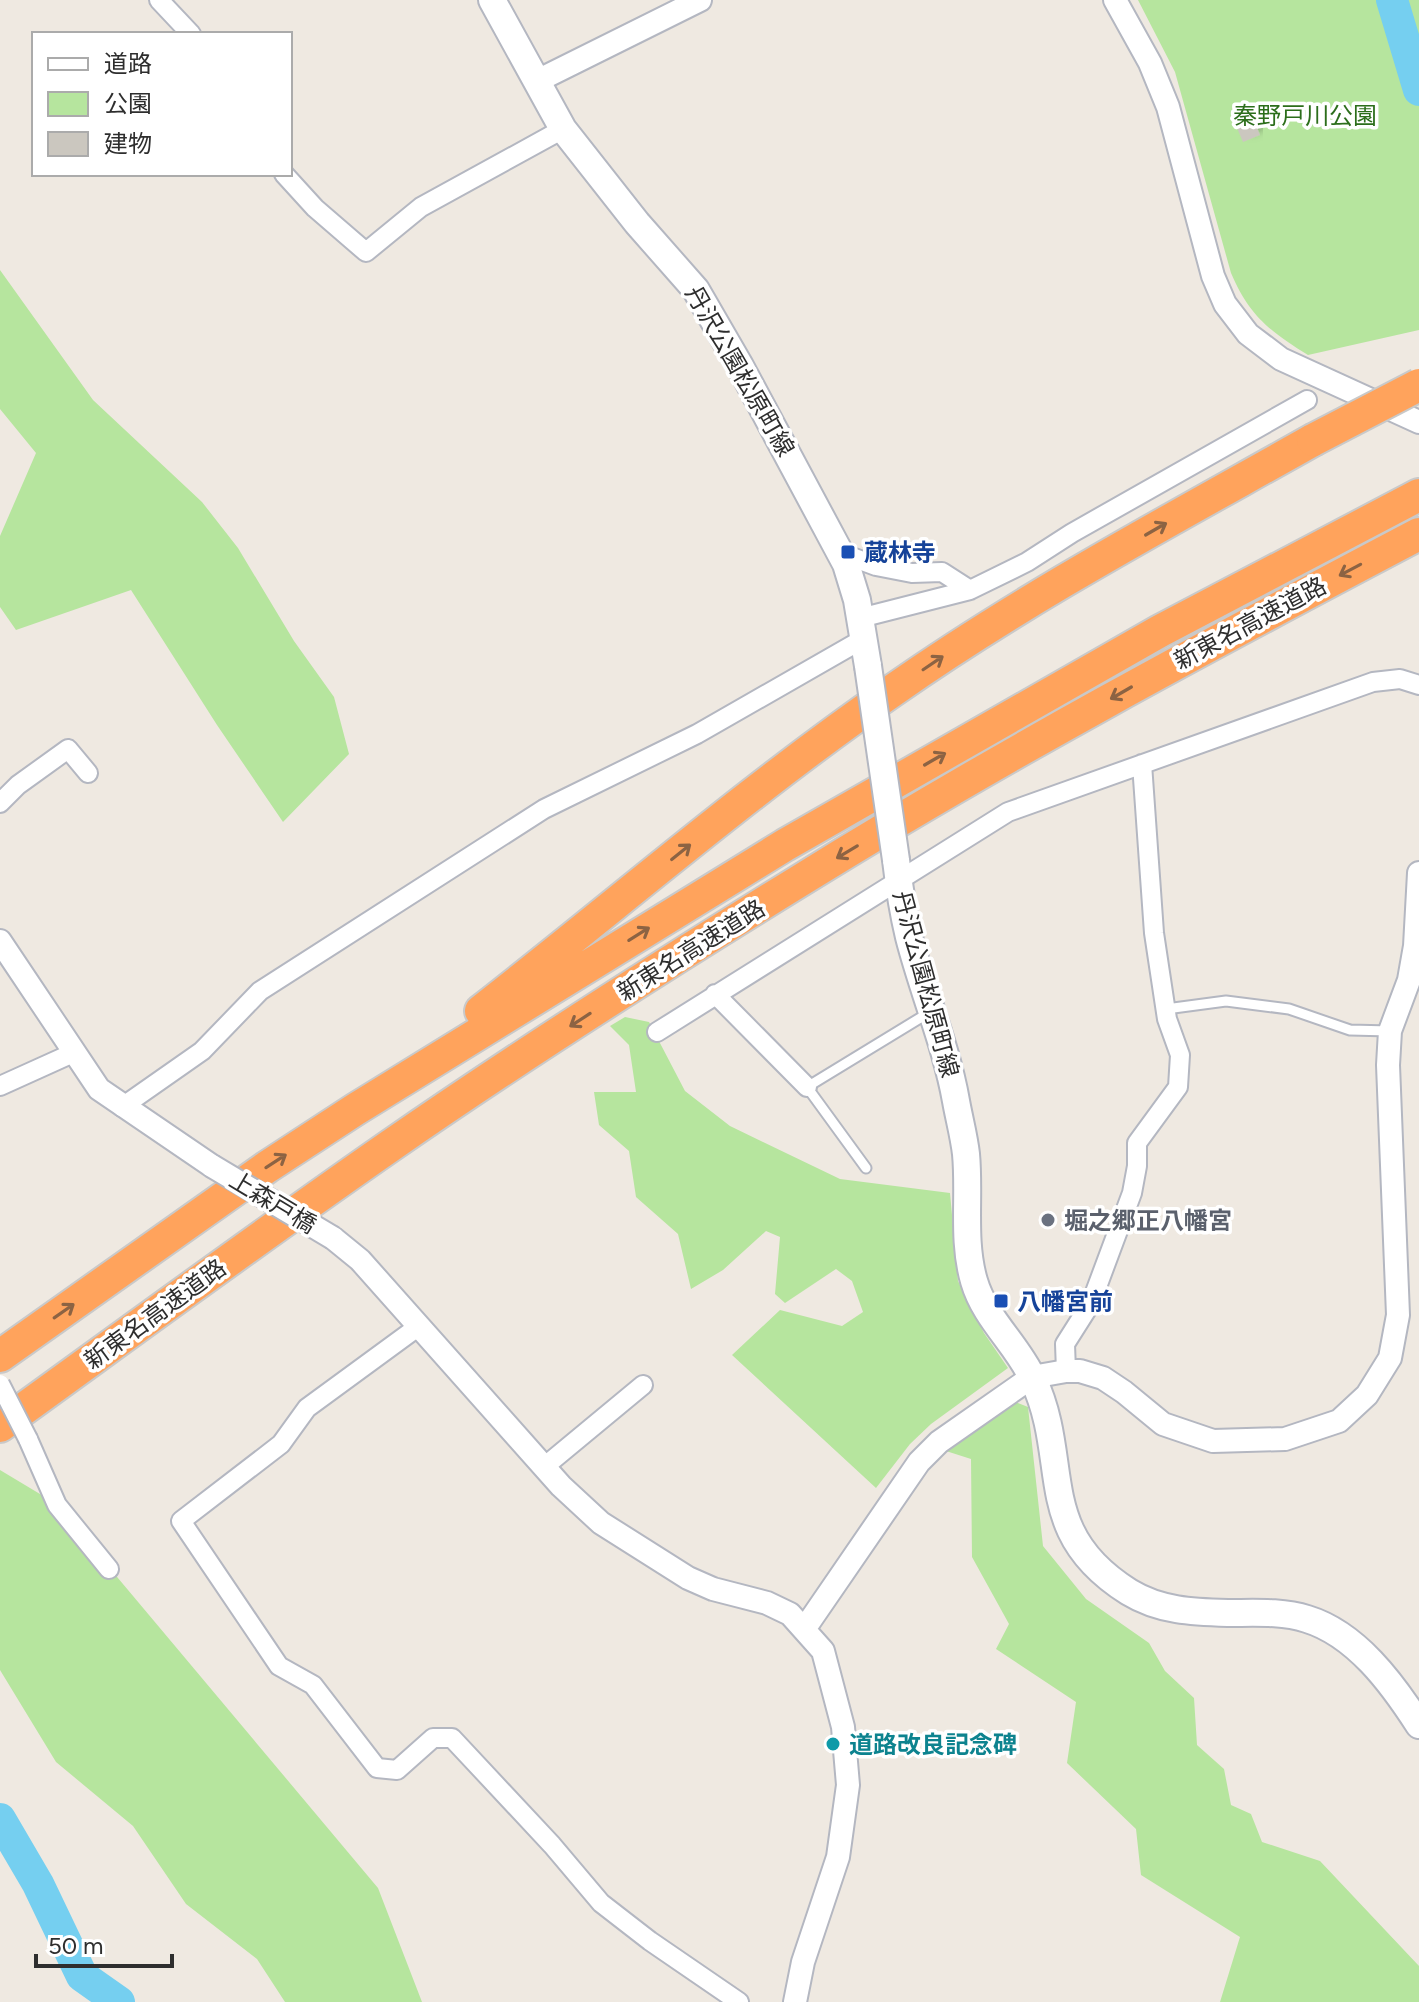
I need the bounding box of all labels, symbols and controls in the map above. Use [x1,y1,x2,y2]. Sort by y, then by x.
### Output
legend [32,32,292,176]
text: 道路 [104,49,152,78]
text: 公園 [104,89,152,118]
park label: 秦野戸川公園 [1233,101,1377,130]
text: 建物 [104,129,152,158]
street label: 丹沢公園松原町線 [679,281,801,461]
one-way arrow [1144,521,1167,537]
place label: 蔵林寺 [864,538,936,567]
marker: 蔵林寺 [839,543,857,561]
one-way arrow [1338,563,1362,579]
street label: 新東名高速道路 [1169,571,1331,675]
one-way arrow [922,655,944,671]
one-way arrow [1110,685,1133,701]
one-way arrow [923,751,946,767]
one-way arrow [670,843,691,861]
one-way arrow [836,844,859,860]
street label: 丹沢公園松原町線 [887,888,965,1080]
street label: 新東名高速道路 [612,893,770,1007]
one-way arrow [627,926,650,942]
one-way arrow [569,1013,592,1029]
one-way arrow [265,1153,287,1169]
street label: 上森戸橋 [224,1165,322,1239]
place label: 堀之郷正八幡宮 [1064,1206,1232,1235]
marker: 堀之郷正八幡宮 [1039,1211,1057,1229]
street label: 新東名高速道路 [79,1253,231,1375]
place label: 八幡宮前 [1017,1287,1113,1316]
marker: 八幡宮前 [992,1292,1010,1310]
one-way arrow [52,1303,74,1319]
place label: 道路改良記念碑 [849,1730,1017,1759]
marker: 道路改良記念碑 [824,1735,842,1753]
scale bar [36,1918,172,1968]
text: 50 m [48,1931,104,1960]

